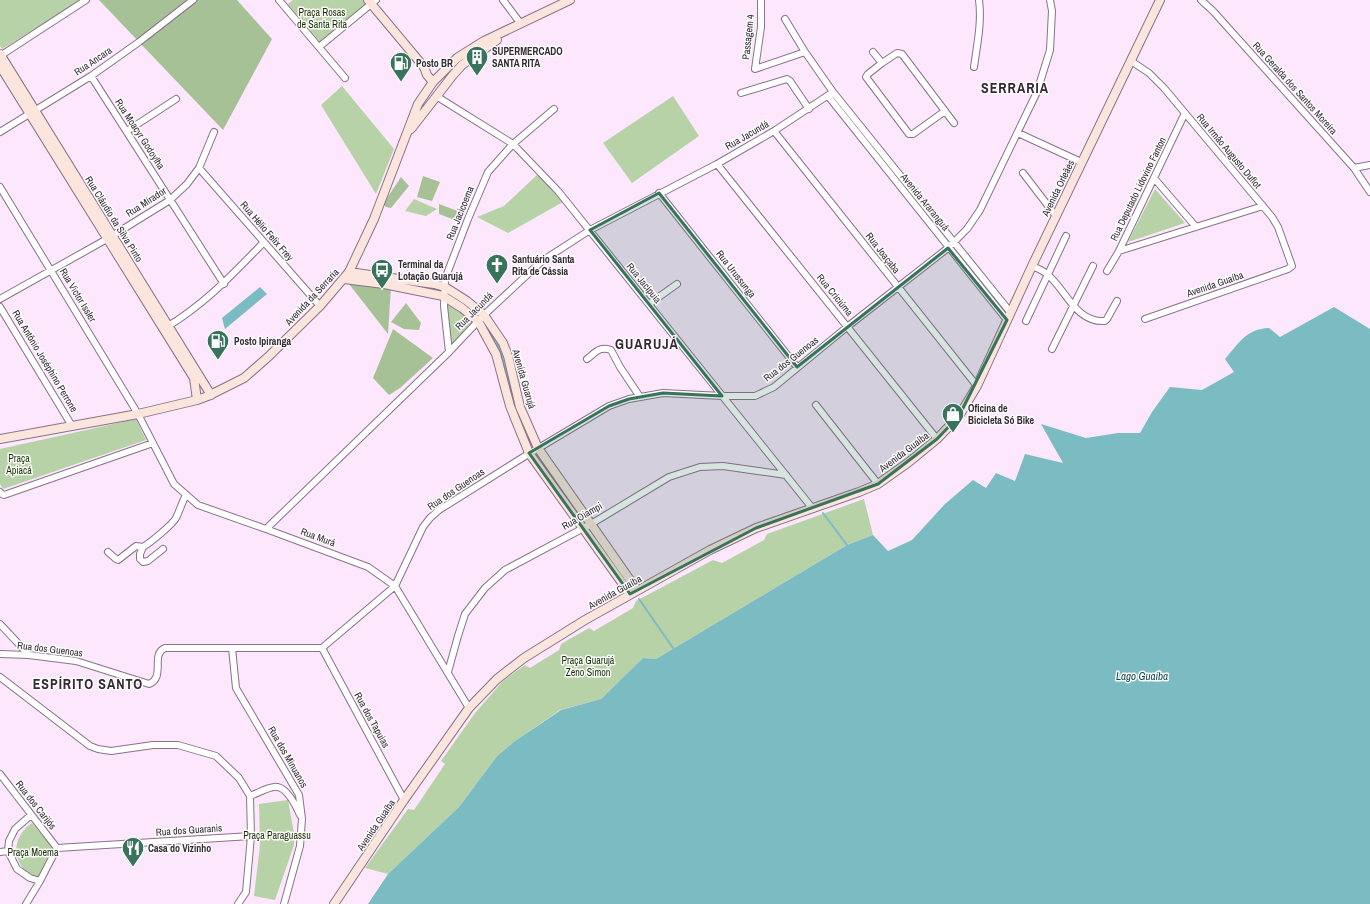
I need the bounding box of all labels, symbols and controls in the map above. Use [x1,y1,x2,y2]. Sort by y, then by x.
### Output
park label: Praça Rosas de Santa Rita [297,6,348,31]
street label: Passagem 4 [739,13,757,60]
street label: Rua Geralda dos Santos Moreira [1250,39,1340,137]
street label: Rua Ancara [72,43,115,78]
building icon: SUPERMERCADO SANTA RITA [464,44,490,77]
place label: SUPERMERCADO SANTA RITA [492,45,563,70]
fuel station icon: Posto BR [388,50,414,83]
place label: Posto BR [416,57,453,70]
district label: SERRARIA [981,79,1049,97]
street label: Rua Moacyr Godoylha [112,96,168,172]
street label: Rua Irmão Augusto Duflot [1194,111,1265,192]
street label: Rua Jacundá [723,117,772,153]
street label: Rua Deputado Lidovino Fanton [1107,135,1169,243]
street label: Avenida Orleães [1038,158,1077,219]
street label: Avenida Araranguá [897,170,952,234]
street label: Rua Cláudio da Silva Pinto [82,174,146,265]
street label: Rua Mirador [123,184,169,220]
street label: Rua Jacicoema [443,184,477,242]
street label: Rua Hélio Felix Frey [238,199,297,264]
street label: Rua Joaçaba [863,230,903,276]
street label: Rua Urussunga [713,248,759,301]
church icon: Santuário Santa Rita de Cássia [484,252,510,285]
place label: Santuário Santa Rita de Cássia [512,253,575,278]
bus stop icon: Terminal da Lotação Guarujá [369,257,395,290]
place label: Terminal da Lotação Guarujá [398,258,463,283]
street label: Rua Jacipuia [624,260,665,306]
street label: Avenida da Serraria [282,265,342,329]
street label: Rua Victor Issler [57,266,99,324]
street label: Avenida Guaíba [1184,268,1245,300]
street label: Rua Criciúma [814,271,856,319]
street label: Rua Jacundá [452,289,496,333]
street label: Rua Antônio Joséphino Perrone [9,308,81,415]
fuel station icon: Posto Ipiranga [205,328,231,361]
street label: Rua dos Guenoas [761,334,821,384]
place label: Posto Ipiranga [234,335,291,348]
district label: GUARUJÁ [615,335,679,353]
street label: Avenida Guarujá [509,347,539,411]
shop icon: Oficina de Bicicleta Só Bike [940,401,966,434]
place label: Oficina de Bicicleta Só Bike [968,402,1035,427]
street label: Avenida Guaíba [876,429,932,476]
park label: Praça Apiacá [5,452,32,477]
street label: Rua dos Guenoas [425,465,487,513]
street label: Rua Oiampi [560,499,604,533]
street label: Rua Murá [299,525,338,549]
street label: Avenida Guaíba [585,572,644,613]
street label: Rua dos Guenoas [16,639,84,659]
park label: Praça Guarujá Zeno Simon [562,654,615,679]
water label: Lago Guaíba [1116,669,1168,683]
district label: ESPÍRITO SANTO [33,675,143,693]
street label: Rua dos Tapuias [351,690,393,750]
street label: Rua dos Minuanos [265,724,311,790]
street label: Rua dos Carijós [13,778,59,832]
street label: Avenida Guaíba [354,796,398,854]
street label: Rua dos Guaranis [155,821,223,839]
park label: Praça Paraguassu [243,829,311,842]
restaurant icon: Casa do Vizinho [120,835,146,868]
place label: Casa do Vizinho [148,842,211,855]
park label: Praça Moema [7,846,59,859]

